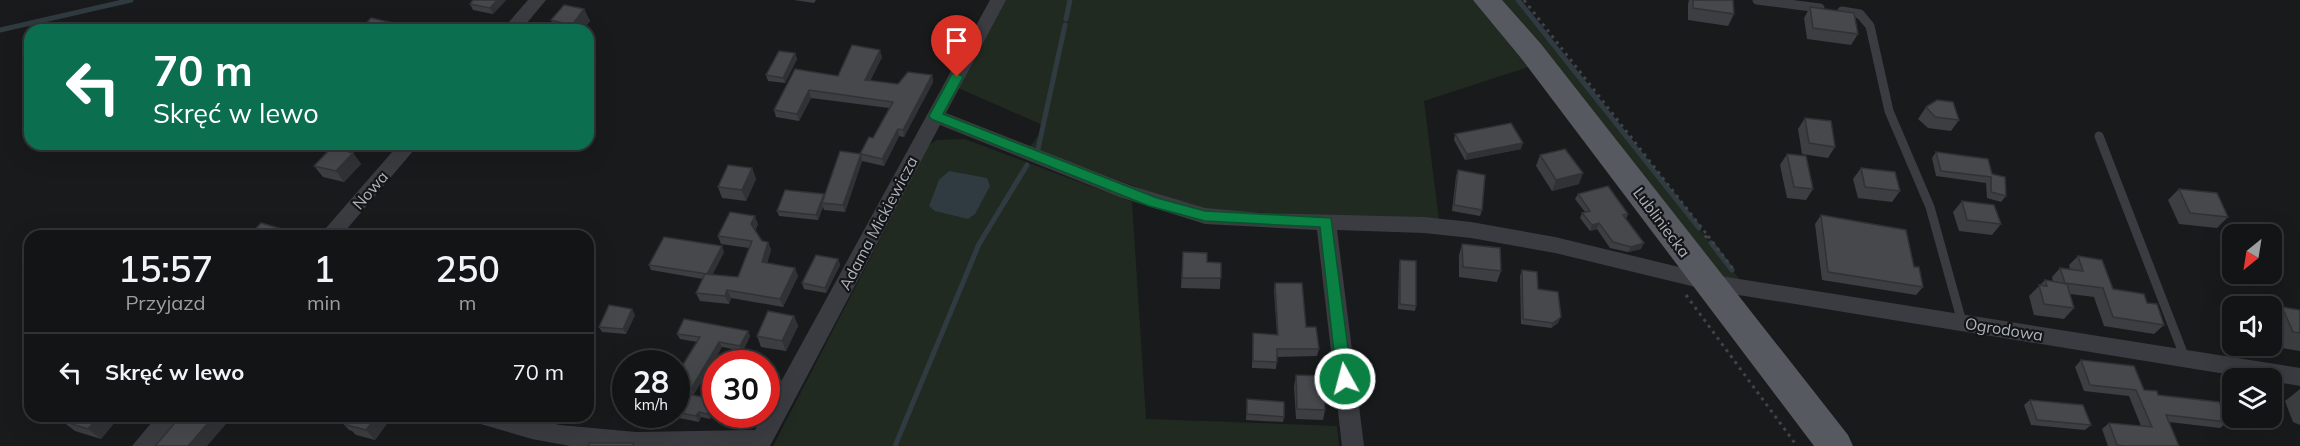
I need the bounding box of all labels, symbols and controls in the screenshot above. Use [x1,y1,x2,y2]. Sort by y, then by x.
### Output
pin [931,15,982,77]
icon: arrive [940,24,973,57]
text: 70 m [153,44,253,97]
icon: left [54,48,132,126]
text: Skręć w lewo [153,96,319,130]
street label: Adama Mickiewicza [834,153,922,293]
street label: Nowa [348,167,392,213]
street label: Lubliniecka [1629,183,1695,261]
north arrow [2222,224,2282,284]
map controls [2222,224,2282,428]
text: 15:57 [118,246,213,291]
text: 1 [313,246,335,291]
text: 250 [435,246,500,291]
text: Przyjazd [126,290,205,315]
text: min [307,290,341,315]
text: m [459,290,476,315]
button: sound [2222,296,2282,356]
street label: Ogrodowa [1964,313,2044,345]
position arrow [1313,347,1377,411]
speed limit sign: 30 [702,350,780,428]
icon: left [54,356,87,389]
text: Skręć w lewo [105,358,244,386]
text: 70 m [513,358,564,386]
text: 28 [633,363,669,401]
button: layers [2222,368,2282,428]
text: km/h [634,395,668,414]

